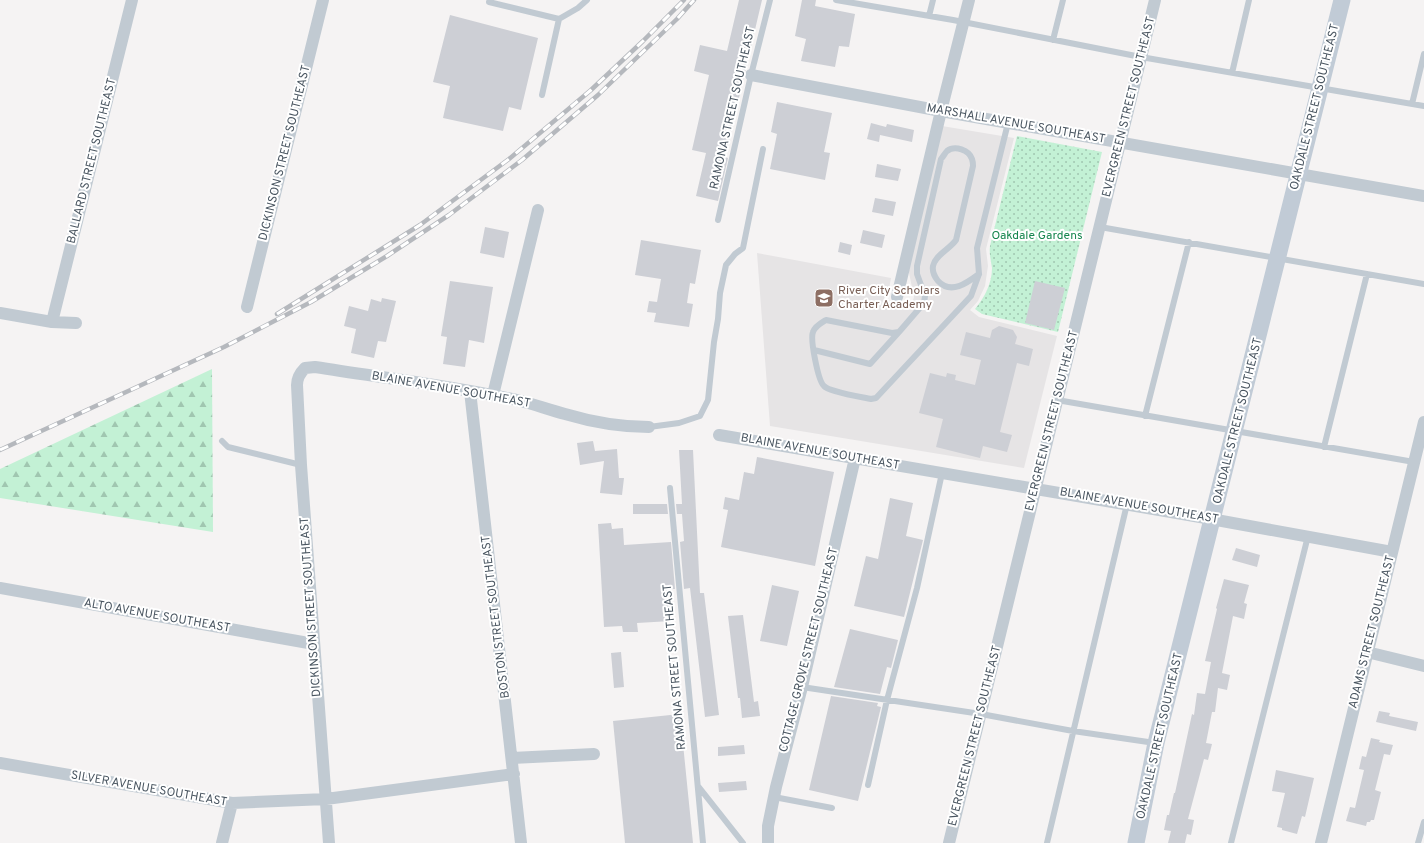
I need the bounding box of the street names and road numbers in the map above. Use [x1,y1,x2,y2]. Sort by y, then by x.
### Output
street label: EVERGREEN STREET SOUTHEAST [1099,15,1159,199]
street label: OAKDALE STREET SOUTHEAST [1287,22,1343,192]
street label: RAMONA STREET SOUTHEAST [706,25,760,191]
street label: DICKINSON STREET SOUTHEAST [255,64,315,242]
street label: BALLARD STREET SOUTHEAST [64,77,120,245]
street label: MARSHALL AVENUE SOUTHEAST [925,100,1107,148]
street label: EVERGREEN STREET SOUTHEAST [1022,329,1082,513]
street label: OAKDALE STREET SOUTHEAST [1210,336,1266,506]
street label: BLAINE AVENUE SOUTHEAST [370,368,532,412]
street label: BLAINE AVENUE SOUTHEAST [739,430,901,474]
street label: BLAINE AVENUE SOUTHEAST [1058,484,1220,528]
street label: DICKINSON STREET SOUTHEAST [297,517,325,697]
street label: BOSTON STREET SOUTHEAST [478,535,514,699]
street label: COTTAGE GROVE STREET SOUTHEAST [776,546,842,754]
street label: ADAMS STREET SOUTHEAST [1345,554,1399,710]
street label: RAMONA STREET SOUTHEAST [660,583,690,751]
street label: ALTO AVENUE SOUTHEAST [83,595,231,637]
street label: EVERGREEN STREET SOUTHEAST [945,644,1005,828]
street label: OAKDALE STREET SOUTHEAST [1133,651,1187,821]
street label: SILVER AVENUE SOUTHEAST [70,767,228,811]

